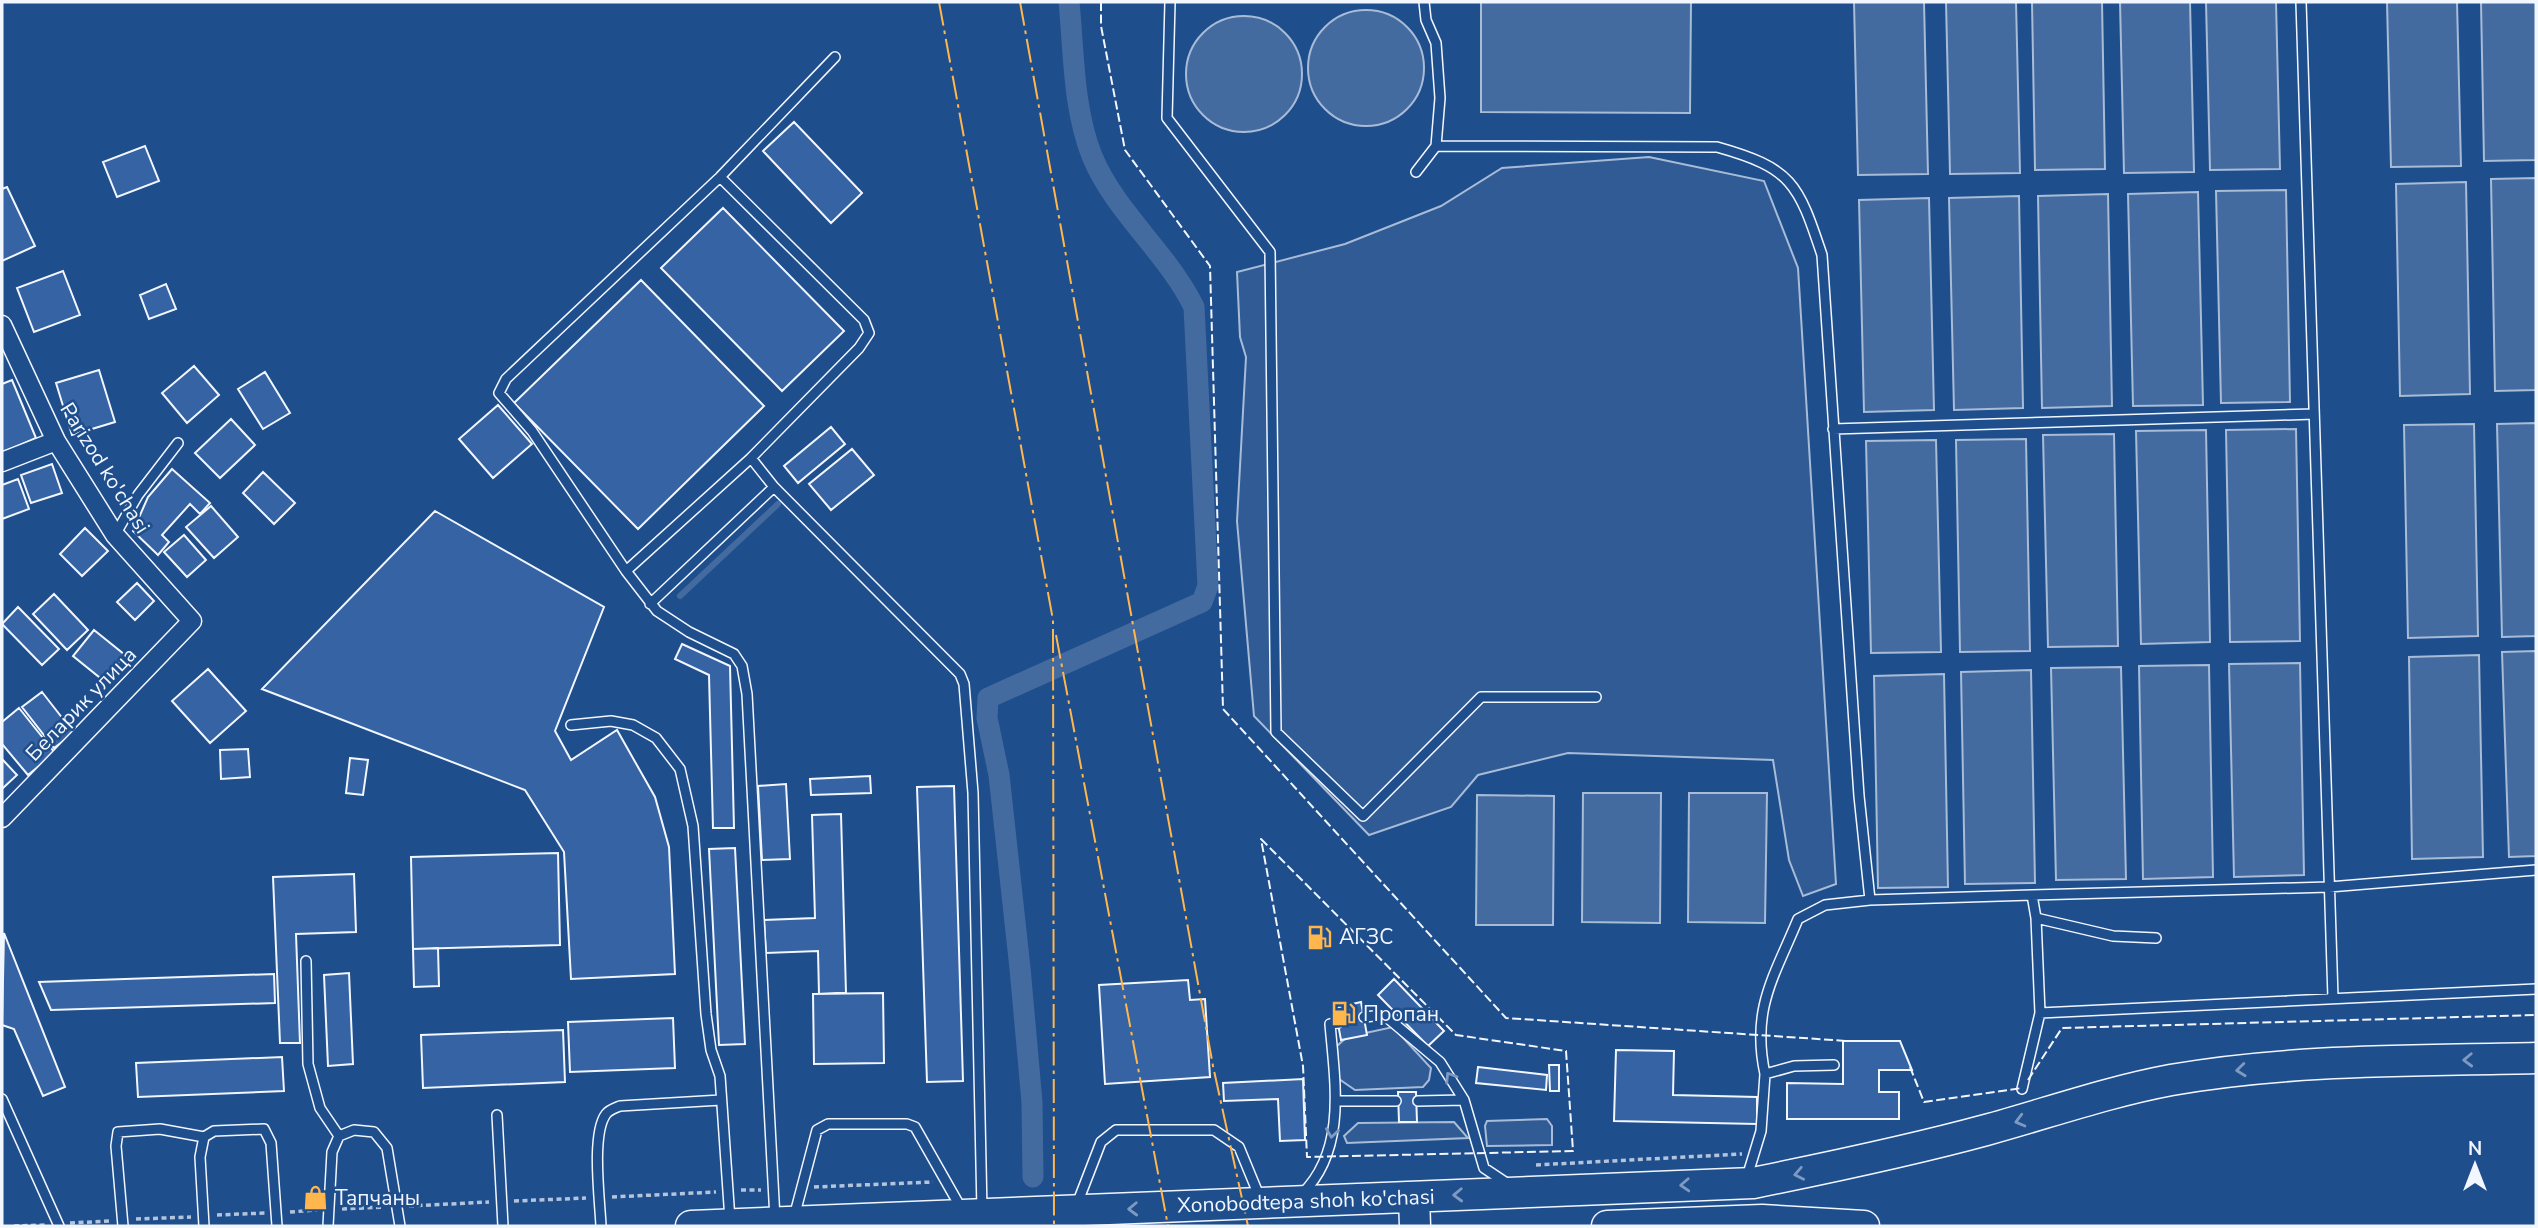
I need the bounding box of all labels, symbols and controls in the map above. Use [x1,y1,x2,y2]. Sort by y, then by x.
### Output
street label: Parizod ko'chasi [54,397,156,539]
street label: Беларик улица [19,641,143,767]
fuel station icon: АГЗС [1305,923,1333,951]
place label: АГЗС [1339,923,1393,951]
fuel station icon: Пропан [1329,1000,1357,1028]
place label: Пропан [1363,1000,1439,1028]
one-way arrow [2462,1052,2473,1068]
one-way arrow [2235,1062,2247,1077]
one-way arrow [1446,1072,1459,1085]
one-way arrow [2014,1113,2026,1127]
one-way arrow [1325,1127,1340,1139]
north arrow [2440,1130,2510,1200]
text: N [2468,1136,2482,1162]
one-way arrow [1793,1165,1805,1180]
one-way arrow [1679,1177,1690,1192]
street label: Xonobodtepa shoh ko'chasi [1177,1183,1435,1219]
shop icon: Тапчаны [301,1184,329,1212]
place label: Тапчаны [335,1184,420,1212]
one-way arrow [1452,1187,1463,1202]
one-way arrow [1127,1201,1138,1216]

